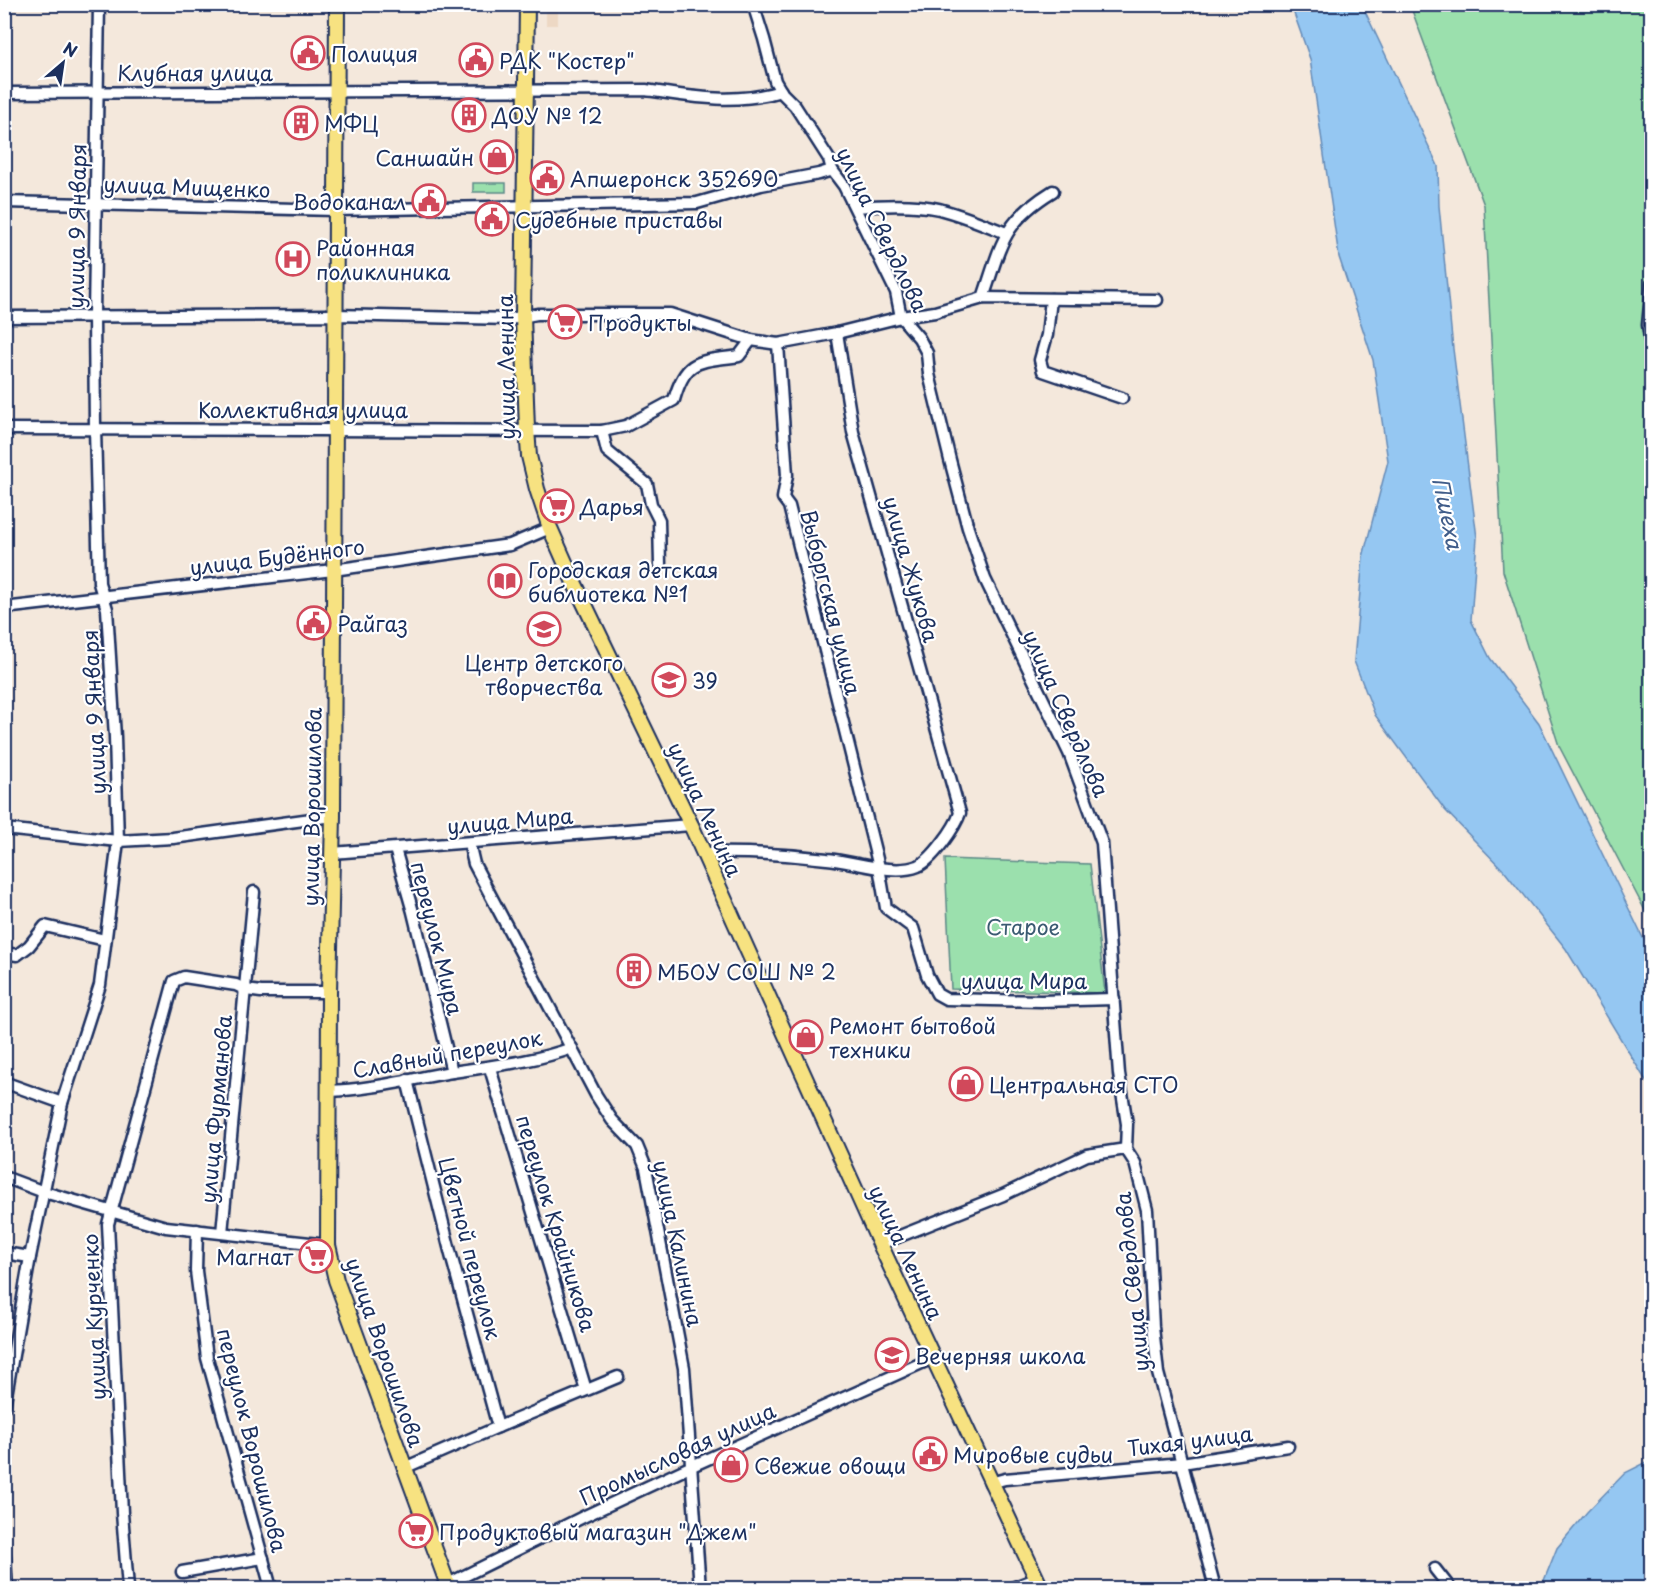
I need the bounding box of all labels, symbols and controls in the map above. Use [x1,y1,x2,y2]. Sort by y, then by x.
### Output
north arrow [33,33,93,93]
text: N [59,35,82,63]
public building icon: Полиция [290,35,326,71]
place label: Полиция [331,37,418,69]
public building icon: РДК "Костер" [458,42,494,78]
place label: РДК "Костер" [499,44,635,76]
street label: Клубная улица [117,56,274,88]
building icon: ДОУ № 12 [451,97,487,133]
place label: ДОУ № 12 [491,99,603,131]
building icon: МФЦ [283,105,319,141]
place label: МФЦ [324,107,379,139]
shop icon: Саншайн [479,139,515,175]
place label: Саншайн [375,141,474,173]
street label: улица Свердлова [829,141,937,317]
street label: улица 9 Января [59,143,93,309]
public building icon: Апшеронск 352690 [529,160,565,196]
place label: Апшеронск 352690 [570,162,778,194]
street label: улица Мищенко [103,167,271,205]
public building icon: Водоканал [411,183,447,219]
place label: Водоканал [293,185,406,217]
public building icon: Судебные приставы [474,201,510,237]
place label: Судебные приставы [515,203,723,235]
place label: Районная поликлиника [316,231,451,287]
hospital icon: Районная поликлиника [275,241,311,277]
street label: улица Ленина [488,293,522,440]
supermarket icon: Продукты [547,304,583,340]
place label: Продукты [588,306,692,338]
street label: Коллективная улица [198,393,409,425]
water label: Пшеха [1425,474,1473,553]
supermarket icon: Дарья [539,488,575,524]
place label: Дарья [579,490,644,522]
street label: улица Жукова [876,492,948,646]
street label: Выборгская улица [794,506,871,699]
street label: улица Будённого [188,529,366,583]
place label: Городская детская библиотека №1 [528,553,719,609]
library icon: Городская детская библиотека №1 [487,563,523,599]
public building icon: Райгаз [296,605,332,641]
place label: Райгаз [337,607,408,639]
school or university icon: Центр детского творчества [526,611,562,647]
street label: улица Свердлова [1016,624,1118,802]
street label: улица 9 Января [73,629,113,795]
place label: Центр детского творчества [465,646,623,702]
school or university icon: 39 [651,662,687,698]
place label: 39 [692,664,718,696]
street label: улица Ворошилова [293,707,329,907]
street label: улица Ленина [661,736,752,883]
street label: улица Мира [446,798,575,841]
street label: переулок Мира [403,858,473,1019]
park label: Старое [986,910,1060,942]
building icon: МБОУ СОШ № 2 [616,953,652,989]
place label: МБОУ СОШ № 2 [657,955,836,987]
street label: улица Мира [961,964,1088,996]
place label: Ремонт бытовой техники [829,1009,996,1065]
street label: улица Фурманова [191,1013,239,1205]
shop icon: Ремонт бытовой техники [788,1019,824,1055]
street label: Славный переулок [350,1020,545,1085]
shop icon: Центральная СТО [948,1066,984,1102]
place label: Центральная СТО [989,1068,1179,1100]
street label: переулок Крайникова [509,1111,605,1335]
street label: Цветной переулок [431,1153,511,1343]
street label: улица Калинина [646,1157,712,1330]
street label: улица Ленина [862,1179,953,1326]
street label: улица Свердлова [1106,1191,1156,1373]
street label: улица Курченко [73,1233,113,1401]
supermarket icon: Магнат [298,1238,334,1274]
place label: Магнат [216,1240,294,1272]
street label: улица Ворошилова [338,1253,434,1451]
street label: переулок Ворошилова [210,1325,296,1555]
school or university icon: Вечерняя школа [874,1337,910,1373]
place label: Вечерняя школа [915,1339,1086,1371]
street label: Промысловая улица [574,1393,781,1513]
street label: Тихая улица [1126,1416,1255,1464]
public building icon: Мировые судьи [912,1436,948,1472]
place label: Мировые судьи [953,1438,1113,1470]
shop icon: Свежие овощи [713,1447,749,1483]
place label: Свежие овощи [754,1449,906,1481]
supermarket icon: Продуктовый магазин "Джем" [398,1513,434,1549]
place label: Продуктовый магазин "Джем" [439,1515,757,1547]

